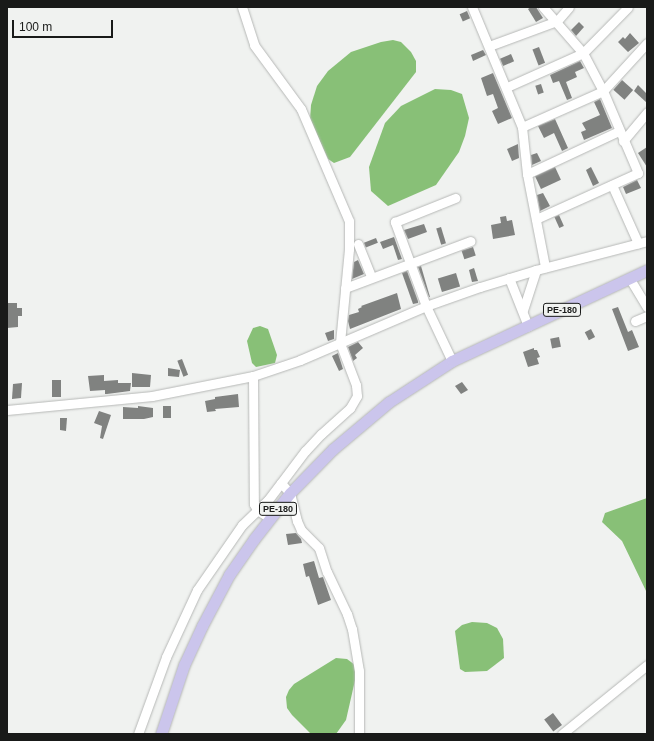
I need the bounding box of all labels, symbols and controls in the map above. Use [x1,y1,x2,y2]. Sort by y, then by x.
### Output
scale bar [14,12,115,38]
text: 100 m [19,20,52,34]
road number: PE-180 [542,303,582,317]
road number: PE-180 [258,502,298,516]

